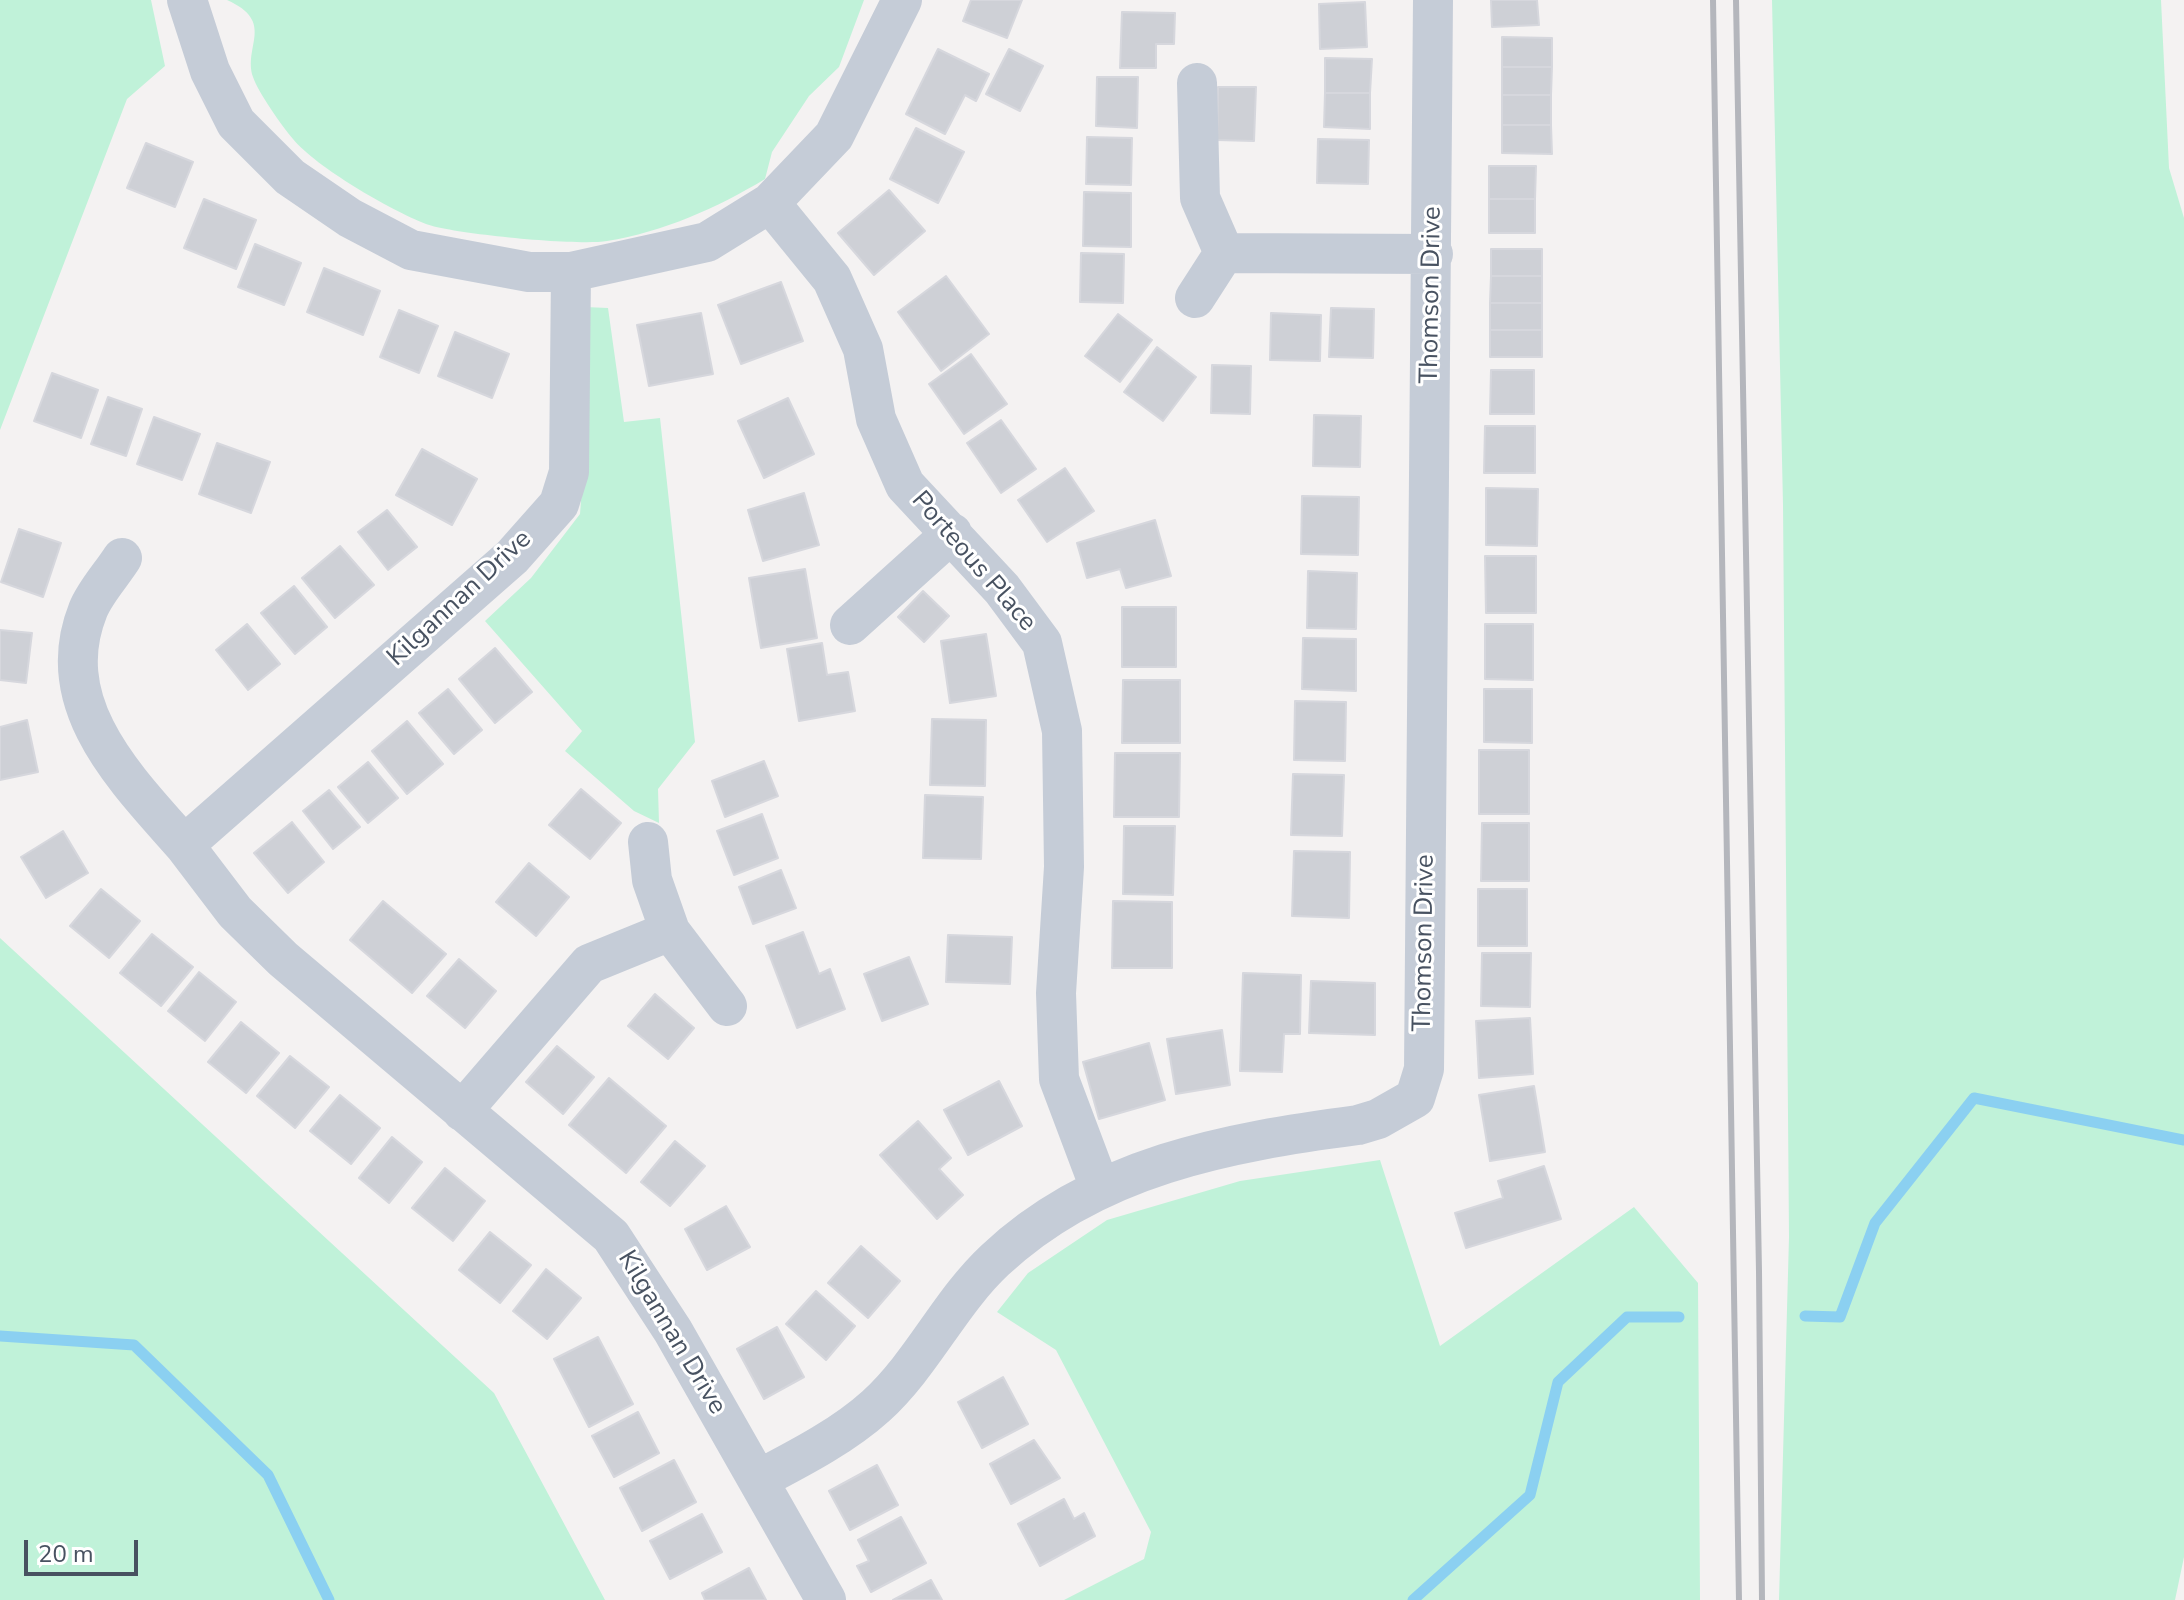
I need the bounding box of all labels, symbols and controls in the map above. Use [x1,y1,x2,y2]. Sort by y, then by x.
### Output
street label: Thomson Drive [1415,206,1449,384]
street label: Porteous Place [904,486,1042,638]
street label: Kilgannan Drive [382,524,538,674]
street label: Thomson Drive [1408,854,1442,1032]
street label: Kilgannan Drive [610,1246,732,1420]
scale bar [28,1524,142,1574]
text: 20 m [38,1538,94,1570]

